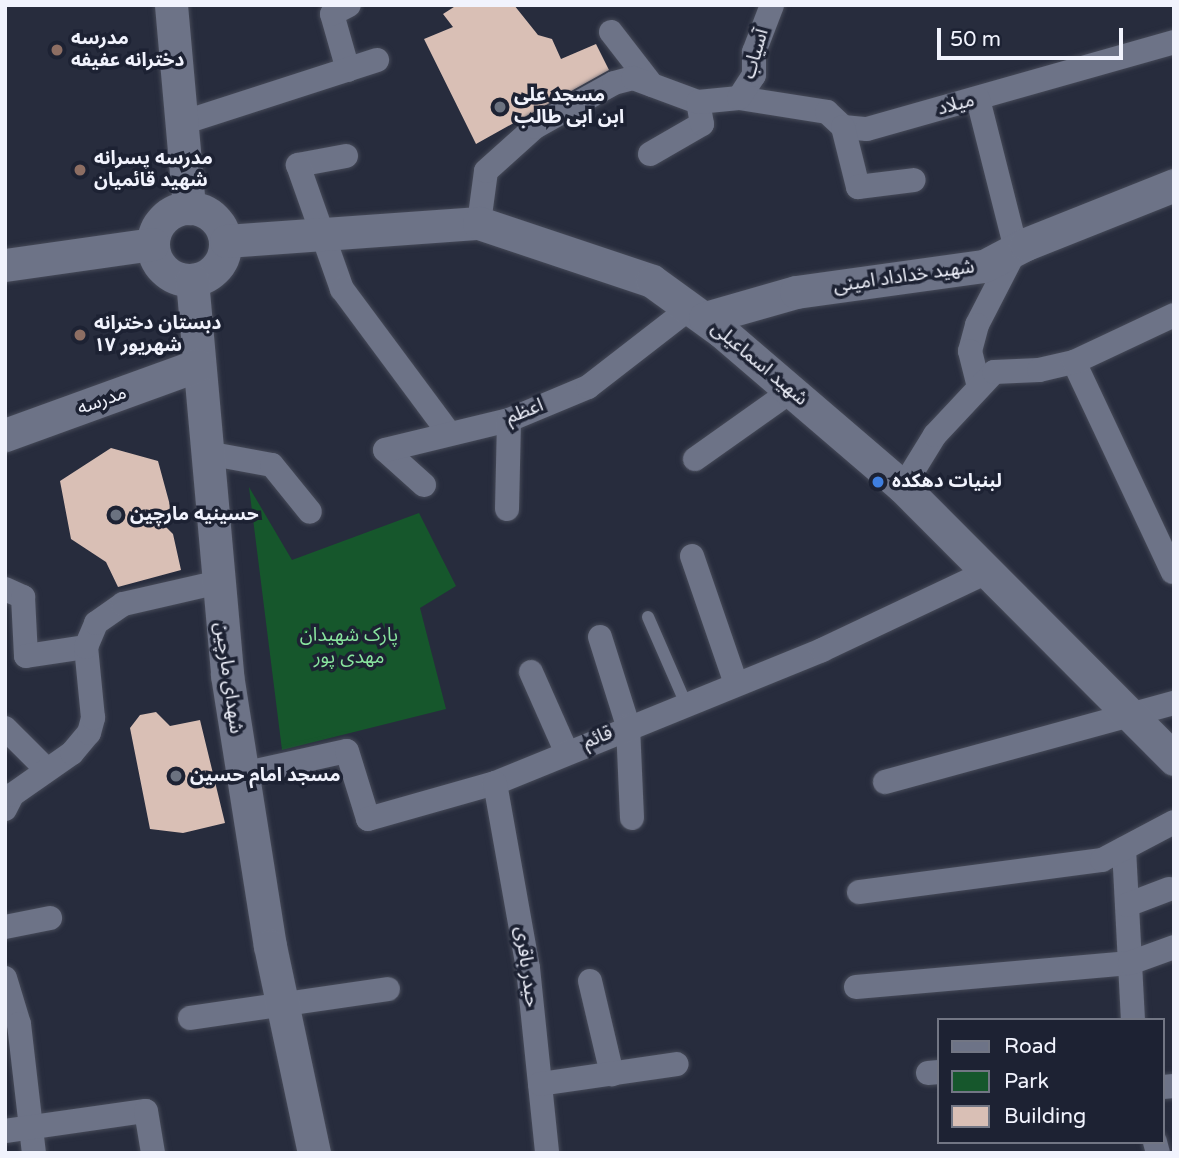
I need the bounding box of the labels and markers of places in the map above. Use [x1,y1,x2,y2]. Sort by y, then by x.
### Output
place label: مدرسه دخترانه عفیفه [71,28,184,72]
marker: مدرسه دخترانه عفیفه [49,42,65,58]
place label: مسجد علی ابن ابی طالب [514,85,624,129]
marker: مسجد علی ابن ابی طالب [492,99,508,115]
place label: مدرسه پسرانه شهید قائمیان [94,148,213,192]
marker: مدرسه پسرانه شهید قائمیان [72,162,88,178]
place label: دبستان دخترانه ۱۷ شهریور [94,313,221,357]
marker: دبستان دخترانه ۱۷ شهریور [72,327,88,343]
place label: لبنیات دهکده [892,471,1002,493]
marker: لبنیات دهکده [870,474,886,490]
place label: حسینیه مارچین [130,504,259,526]
marker: حسینیه مارچین [108,507,124,523]
place label: مسجد امام حسین [190,765,341,787]
marker: مسجد امام حسین [168,768,184,784]

